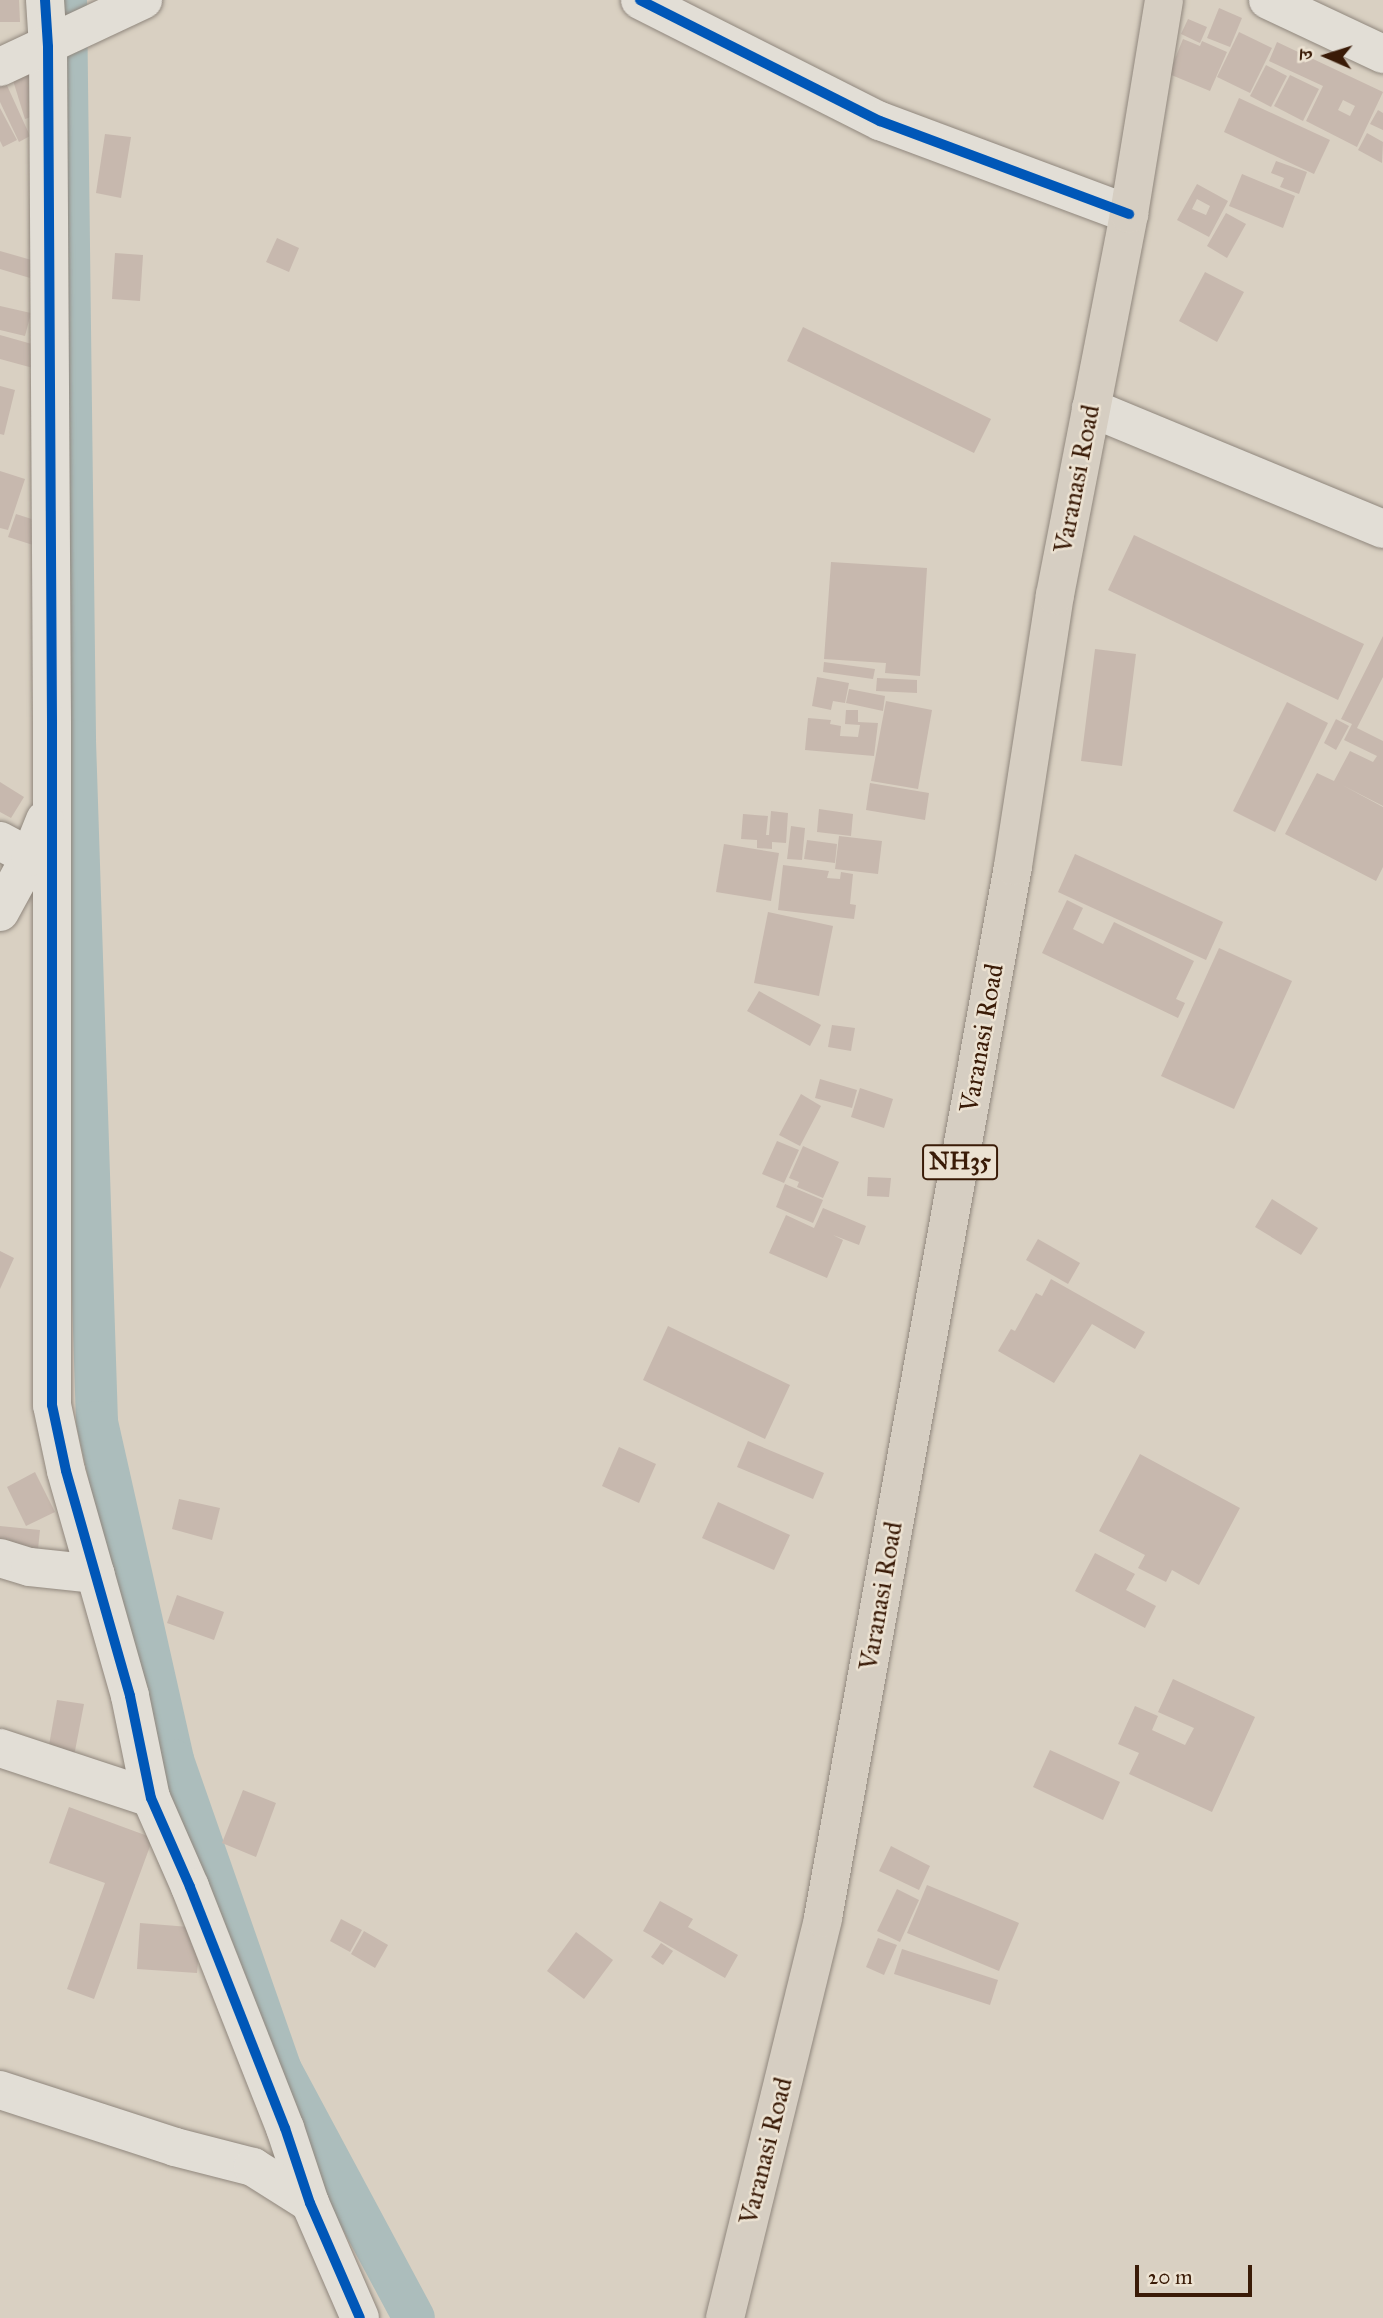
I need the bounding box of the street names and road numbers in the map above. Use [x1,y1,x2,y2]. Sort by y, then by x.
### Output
street label: Varanasi Road [1047,402,1107,556]
street label: Varanasi Road [954,961,1010,1115]
road number: NH35 [922,1142,998,1182]
street label: Varanasi Road [853,1519,909,1673]
street label: Varanasi Road [733,2074,799,2228]

